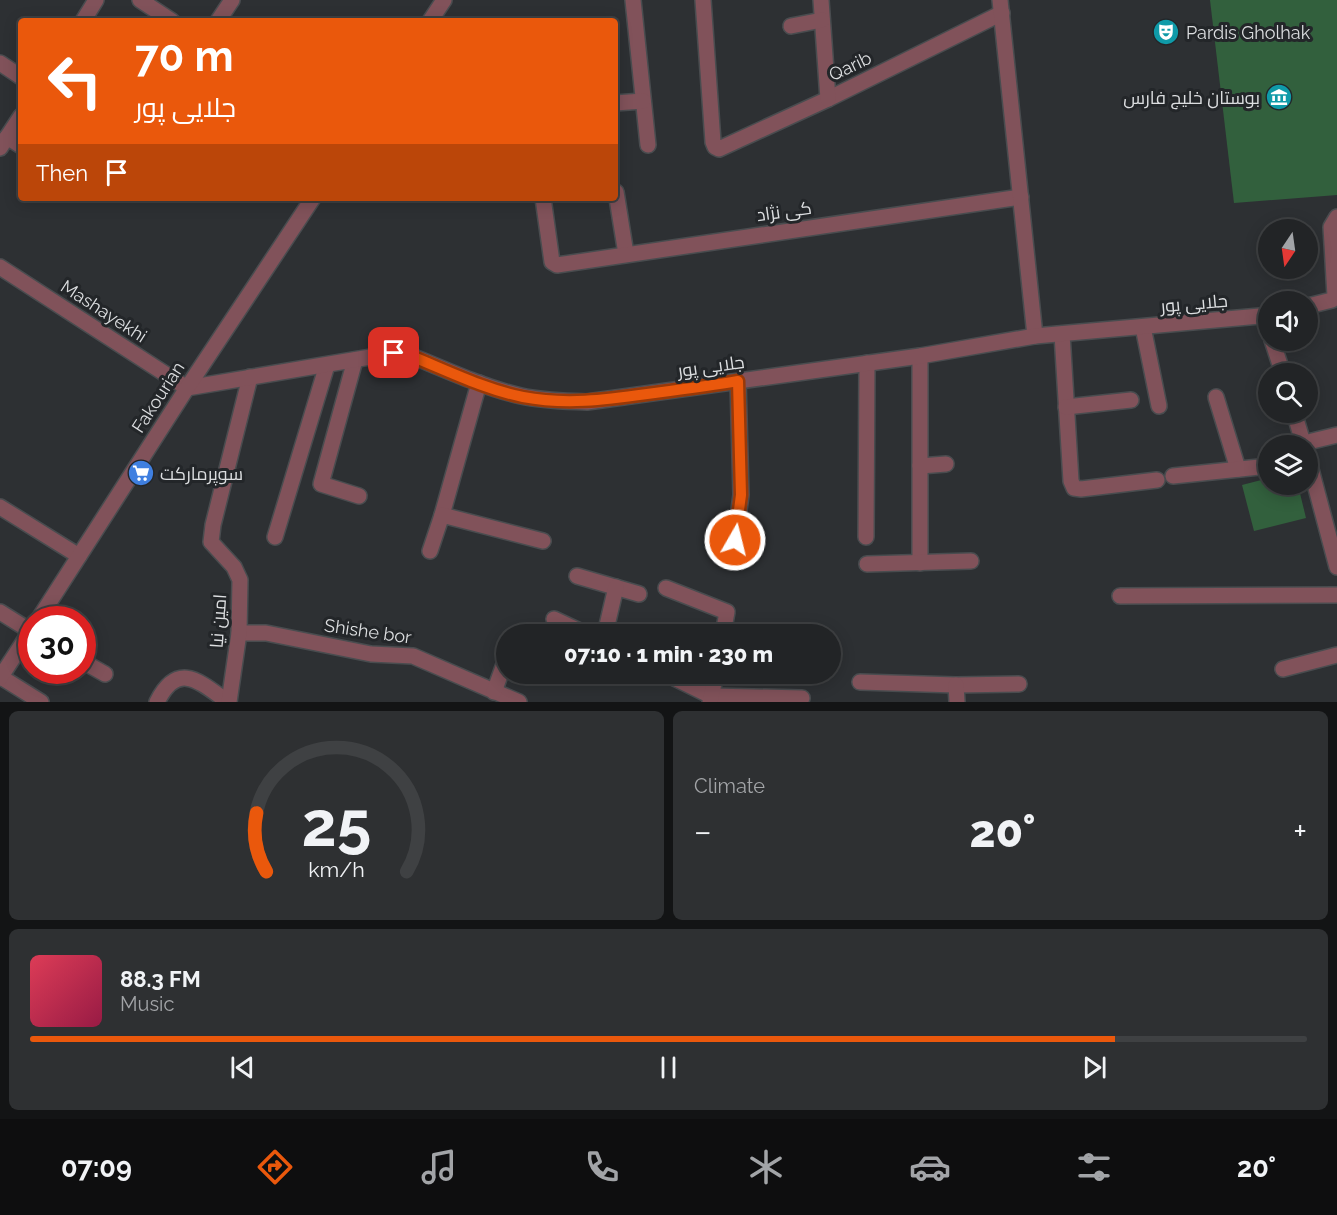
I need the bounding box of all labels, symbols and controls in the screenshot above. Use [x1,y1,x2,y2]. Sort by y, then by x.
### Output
theatre icon: Pardis Gholhak [1151,17,1181,47]
place label: Pardis Gholhak [1186,22,1311,43]
text: 70 m [135,32,234,81]
icon: left [36,42,114,120]
street label: Qarib [825,47,875,85]
museum icon: بوستان خلیج فارس [1264,82,1294,112]
place label: بوستان خلیج فارس [1123,87,1260,110]
text: جلایی پور [135,92,236,123]
icon: arrive [100,156,133,189]
text: Then [36,160,88,186]
street label: کی نژاد [755,197,813,226]
north arrow [1258,219,1318,279]
map controls [1258,219,1318,495]
street label: Mashayekhi [57,275,151,347]
street label: جلایی پور [1159,290,1229,318]
button: sound [1258,291,1318,351]
pin [368,327,419,378]
icon: arrive [377,336,410,369]
street label: جلایی پور [675,351,746,383]
street label: Fakourian [127,358,189,436]
button: search [1258,363,1318,423]
button: layers [1258,435,1318,495]
supermarket icon: سوپرمارکت [126,458,156,488]
place label: سوپرمارکت [160,463,243,486]
position arrow [703,508,767,572]
street label: امین نیا [206,593,231,649]
speed limit sign: 30 [18,606,96,684]
street label: Shishe bor [323,614,414,648]
text: 07:10 · 1 min · 230 m [564,641,773,667]
text: Climate [694,774,765,798]
text: 25 [302,787,371,861]
text: 20° [969,805,1036,858]
text: − [694,812,712,851]
text: + [1293,812,1307,851]
text: km/h [308,858,365,883]
text: 88.3 FM [120,966,201,992]
text: Music [120,992,174,1016]
icon: previous [226,1051,259,1084]
icon: pause [652,1051,685,1084]
icon: next [1078,1051,1111,1084]
icon: directions [254,1146,296,1188]
icon: music [418,1146,460,1188]
icon: phone [581,1146,623,1188]
icon: climate [745,1146,787,1188]
icon: car [909,1146,951,1188]
icon: filters [1073,1146,1115,1188]
text: 07:09 [61,1152,132,1183]
text: 20° [1237,1152,1276,1183]

